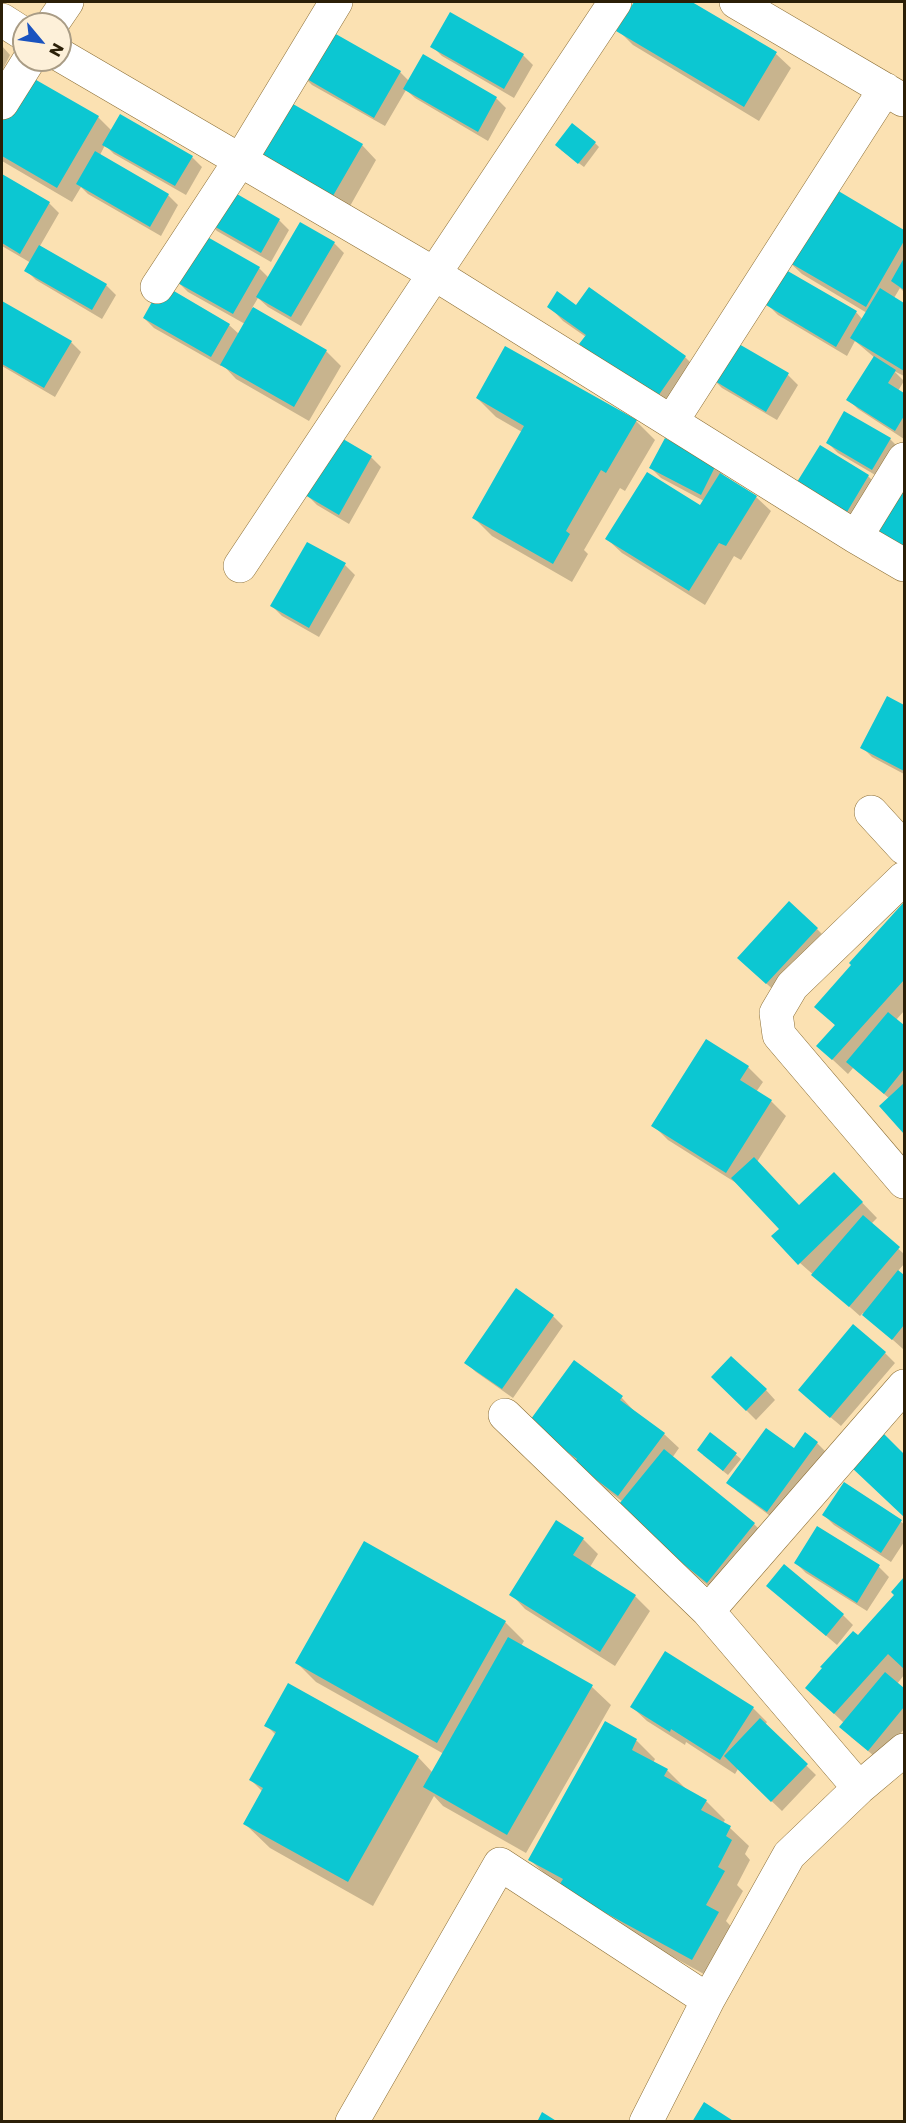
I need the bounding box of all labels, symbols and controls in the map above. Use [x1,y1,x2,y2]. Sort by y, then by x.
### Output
north arrow [12,12,72,72]
text: N [43,39,69,61]

